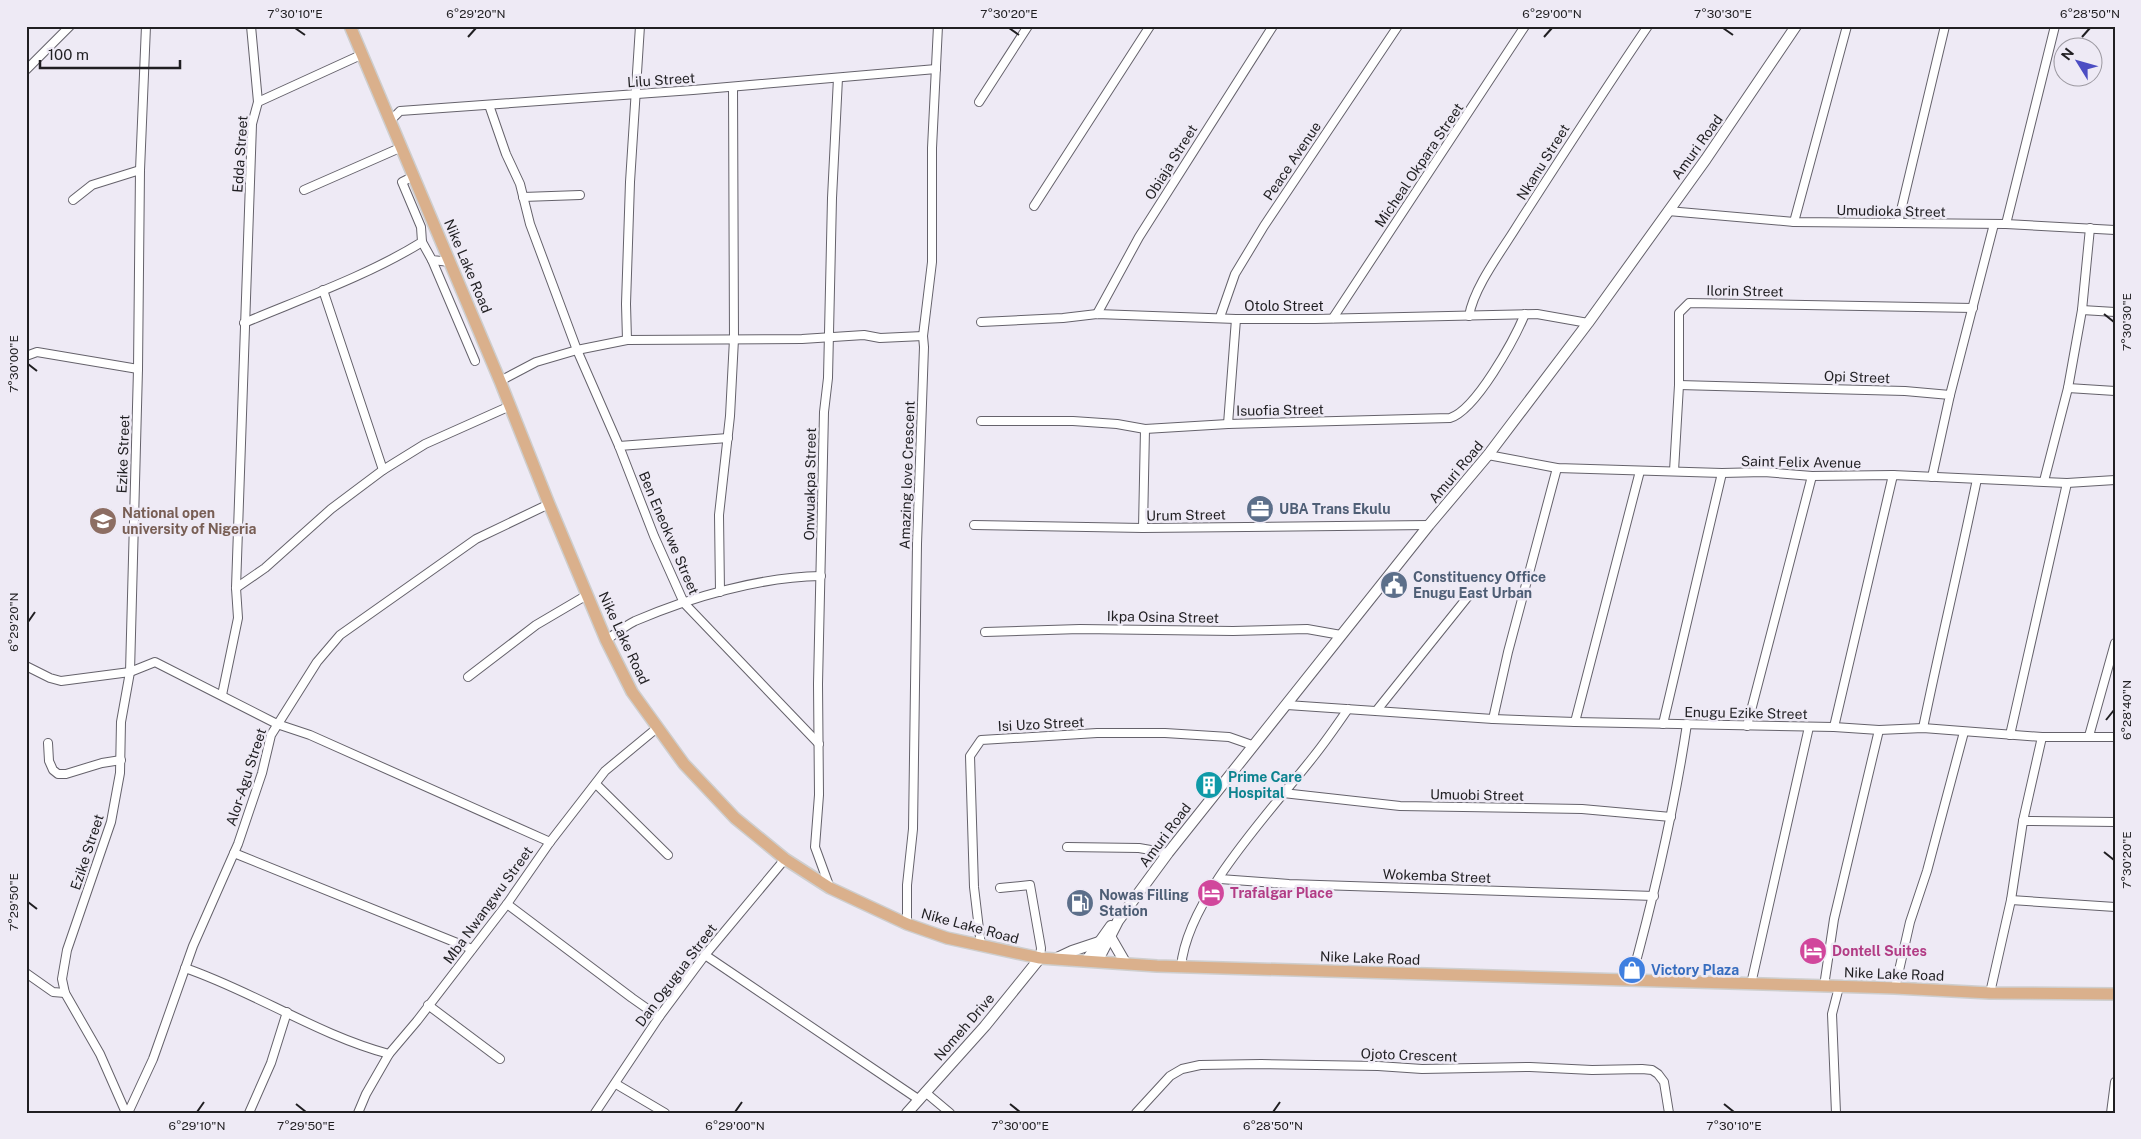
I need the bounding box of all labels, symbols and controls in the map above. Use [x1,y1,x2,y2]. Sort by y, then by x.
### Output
text: 7°30'10"E [267,7,323,21]
text: 6°29'20"N [446,7,506,21]
text: 7°30'20"E [980,7,1038,21]
text: 6°29'00"N [1522,7,1582,21]
text: 7°30'30"E [1694,7,1752,21]
text: 6°28'50"N [2060,7,2120,21]
scale bar [40,38,180,70]
north arrow [2054,38,2104,88]
text: N [2058,45,2077,63]
text: 100 m [48,46,89,63]
street label: Lilu Street [626,70,696,90]
street label: Micheal Okpara Street [1372,100,1466,230]
street label: Amuri Road [1668,112,1726,182]
street label: Edda Street [229,115,251,193]
street label: Peace Avenue [1260,119,1324,203]
street label: Nkanu Street [1513,121,1573,203]
street label: Obiaja Street [1142,122,1200,202]
street label: Umudioka Street [1836,202,1946,220]
street label: Nike Lake Road [441,217,495,315]
street label: Ilorin Street [1706,282,1784,300]
text: 7°30'30"E [2120,293,2134,351]
street label: Otolo Street [1244,298,1324,314]
text: 7°30'00"E [7,335,21,393]
street label: Opi Street [1824,368,1890,386]
street label: Amazing love Crescent [896,400,918,550]
street label: Isuofia Street [1236,401,1324,419]
street label: Ezike Street [114,414,132,494]
street label: Onwuakpa Street [801,427,819,541]
street label: Amuri Road [1426,438,1486,506]
street label: Saint Felix Avenue [1741,453,1861,471]
street label: Ben Eneokwe Street [636,469,702,597]
office icon: UBA Trans Ekulu [1245,494,1275,524]
place label: UBA Trans Ekulu [1279,501,1391,517]
place label: National open university of Nigeria [122,505,256,537]
school or university icon: National open university of Nigeria [88,506,118,536]
street label: Urum Street [1146,506,1226,524]
place label: Constituency Office Enugu East Urban [1413,569,1546,601]
public building icon: Constituency Office Enugu East Urban [1379,570,1409,600]
street label: Nike Lake Road [596,589,652,687]
text: 6°29'20"N [7,592,21,652]
street label: Ikpa Osina Street [1107,608,1219,626]
text: 6°28'40"N [2120,680,2134,740]
street label: Enugu Ezike Street [1684,704,1808,722]
street label: Isi Uzo Street [997,714,1085,734]
street label: Alor-Agu Street [223,726,269,828]
place label: Prime Care Hospital [1228,769,1302,801]
building icon: Prime Care Hospital [1194,770,1224,800]
street label: Umuobi Street [1430,786,1524,804]
street label: Amuri Road [1136,800,1194,870]
street label: Ezike Street [67,812,107,892]
text: 7°30'20"E [2120,831,2134,889]
street label: Mba Nwangwu Street [440,843,536,967]
street label: Wokemba Street [1382,866,1492,886]
text: 7°29'50"E [7,873,21,931]
hotel icon: Trafalgar Place [1196,878,1226,908]
place label: Trafalgar Place [1230,885,1333,901]
place label: Nowas Filling Station [1099,887,1189,919]
fuel station icon: Nowas Filling Station [1065,888,1095,918]
street label: Nike Lake Road [919,905,1021,947]
street label: Dan Ogugua Street [632,921,720,1029]
hotel icon: Dontell Suites [1798,936,1828,966]
place label: Dontell Suites [1832,943,1927,959]
street label: Nike Lake Road [1320,948,1420,968]
shop icon: Victory Plaza [1617,955,1647,985]
place label: Victory Plaza [1651,962,1739,978]
street label: Nike Lake Road [1844,964,1944,984]
street label: Nomeh Drive [931,990,997,1064]
street label: Ojoto Crescent [1360,1045,1458,1065]
text: 6°29'10"N [168,1119,226,1133]
text: 7°29'50"E [277,1119,335,1133]
text: 6°29'00"N [705,1119,765,1133]
text: 7°30'00"E [991,1119,1049,1133]
text: 6°28'50"N [1243,1119,1303,1133]
text: 7°30'10"E [1706,1119,1762,1133]

